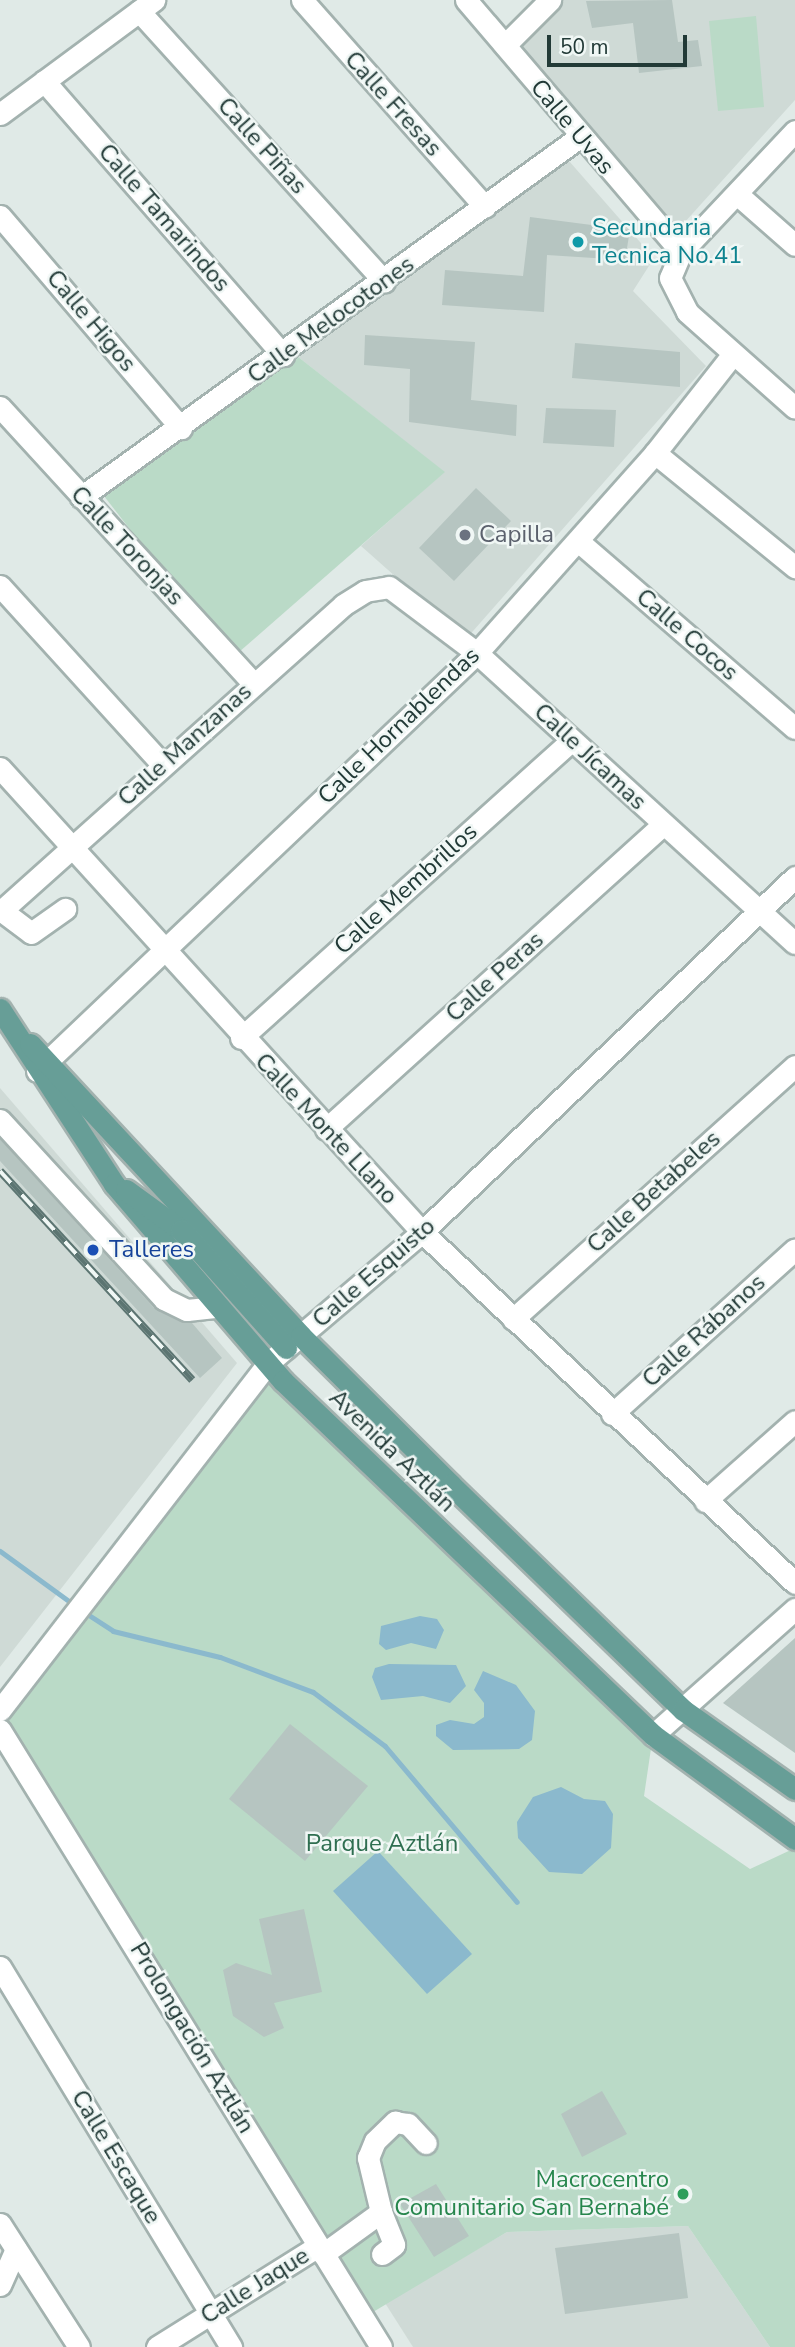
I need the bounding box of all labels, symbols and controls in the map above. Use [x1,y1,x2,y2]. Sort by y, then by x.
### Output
scale bar [550,21,690,65]
text: 50 m [560,33,609,61]
street label: Calle Fresas [338,46,448,162]
street label: Calle Uvas [524,74,620,180]
street label: Calle Piñas [211,92,313,200]
street label: Calle Tamarindos [92,138,236,298]
place label: Secundaria Tecnica No.41 [592,214,742,270]
marker: Secundaria Tecnica No.41 [570,234,586,250]
street label: Calle Melocotones [242,250,420,390]
street label: Calle Higos [40,264,142,378]
street label: Calle Toronjas [64,480,190,612]
place label: Capilla [479,521,554,549]
marker: Capilla [457,527,473,543]
street label: Calle Cocos [630,583,744,687]
street label: Calle Hornablendas [312,641,486,811]
street label: Calle Manzanas [112,677,258,813]
street label: Calle Jícamas [528,698,652,816]
street label: Calle Membrillos [329,817,483,961]
street label: Calle Peras [440,926,550,1028]
street label: Calle Monte Llano [249,1047,403,1211]
street label: Calle Betabeles [581,1125,727,1259]
street label: Calle Esquisto [307,1212,441,1334]
place label: Talleres [109,1236,194,1264]
marker: Talleres [83,1240,103,1260]
street label: Calle Rábanos [637,1268,771,1394]
street label: Avenida Aztlán [323,1384,461,1518]
park label: Parque Aztlán [306,1830,458,1858]
street label: Prolongación Aztlán [124,1937,260,2139]
street label: Calle Escaque [65,2085,167,2229]
place label: Macrocentro Comunitario San Bernabé [394,2166,669,2222]
marker: Macrocentro Comunitario San Bernabé [675,2186,691,2202]
street label: Calle Jaque [196,2241,314,2331]

